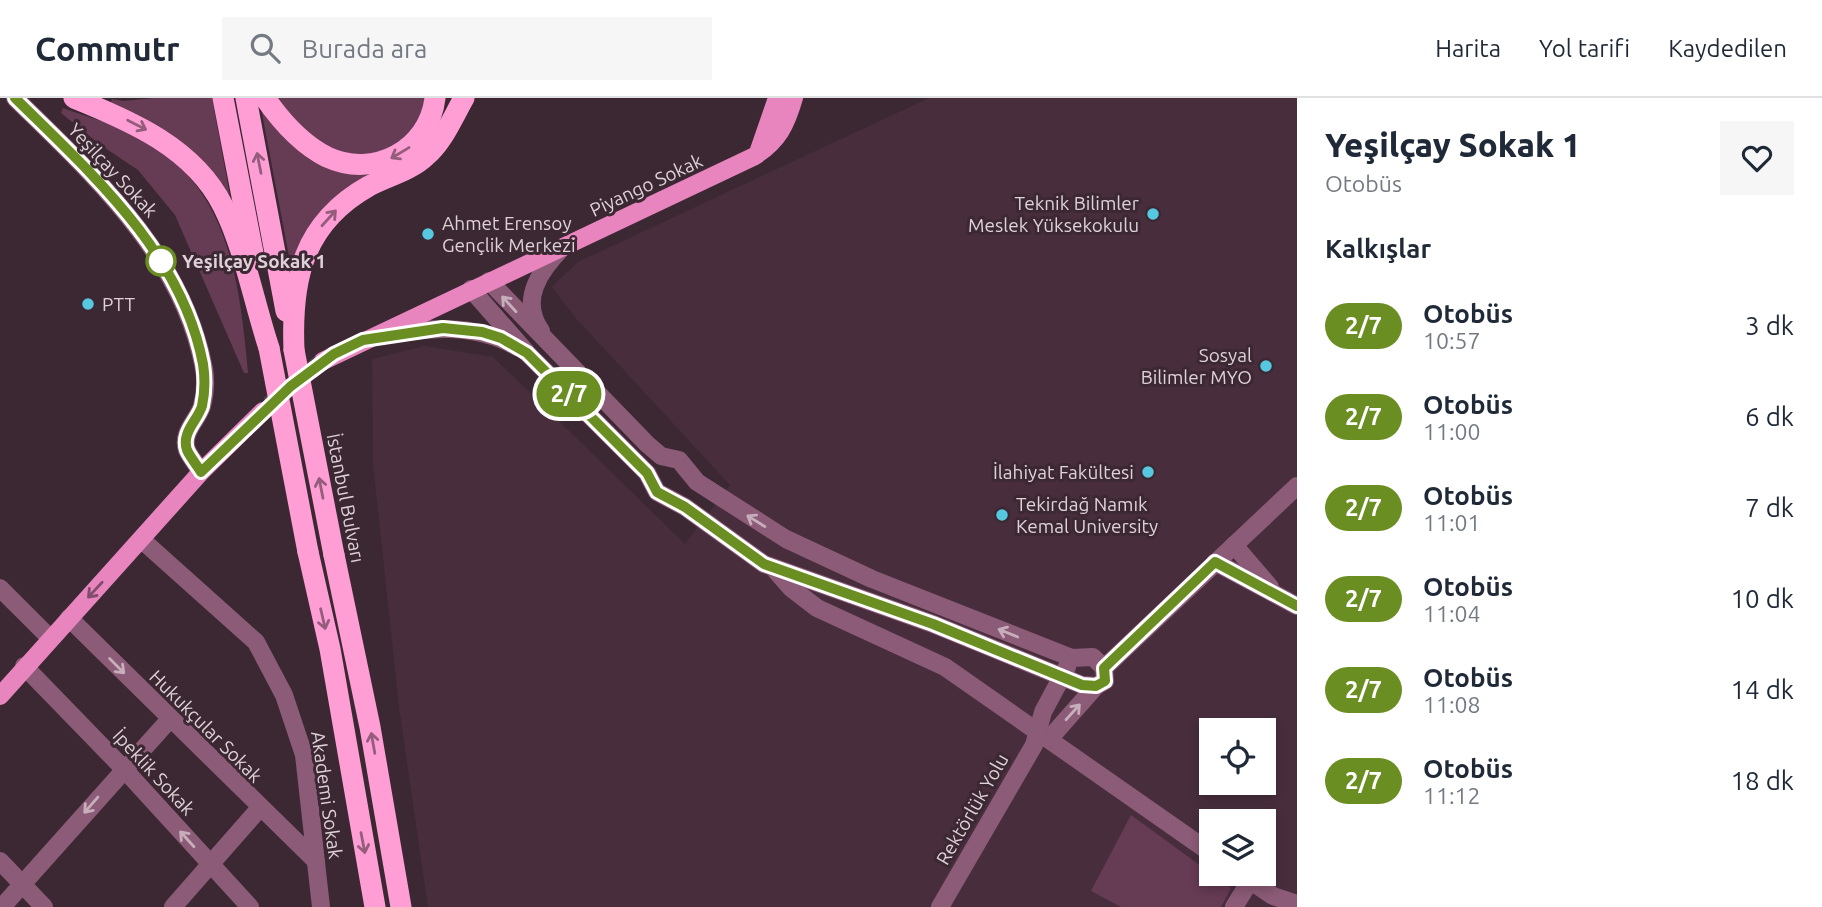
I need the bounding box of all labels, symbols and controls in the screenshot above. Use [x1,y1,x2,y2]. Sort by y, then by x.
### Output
search box [222,17,712,80]
icon: search [246,29,284,67]
text: Commutr [35,30,180,67]
text: Burada ara [302,34,427,63]
text: Harita [1435,35,1501,62]
text: Yol tarifi [1539,35,1630,62]
text: Kaydedilen [1668,35,1787,62]
street label: Yeşilçay Sokak [64,118,162,222]
one-way arrow [126,119,147,133]
button: heart [1720,121,1794,195]
text: Yeşilçay Sokak 1 [1325,126,1581,163]
one-way arrow [390,146,410,160]
street label: Piyango Sokak [586,149,706,221]
one-way arrow [251,152,265,175]
text: Otobüs [1325,171,1402,196]
place label: Teknik Bilimler Meslek Yüksekokulu [968,192,1139,236]
marker: Teknik Bilimler Meslek Yüksekokulu [1145,206,1161,222]
one-way arrow [321,209,337,227]
place label: Ahmet Erensoy Gençlik Merkezi [442,212,576,256]
marker: Ahmet Erensoy Gençlik Merkezi [420,226,436,242]
text: Kalkışlar [1325,234,1431,263]
marker: Yeşilçay Sokak 1 [146,246,176,276]
place label: Yeşilçay Sokak 1 [182,250,326,272]
place label: PTT [102,293,135,315]
one-way arrow [501,295,517,313]
marker: PTT [80,296,96,312]
text: Otobüs [1423,299,1513,328]
text: 3 dk [1745,311,1794,340]
text: 2/7 [1345,312,1382,339]
text: 10:57 [1423,328,1481,353]
place label: Sosyal Bilimler MYO [1141,344,1252,388]
marker: Sosyal Bilimler MYO [1258,358,1274,374]
line badge: 2/7 [529,371,609,417]
text: 2/7 [550,380,588,407]
text: Otobüs [1423,390,1513,419]
text: 6 dk [1745,402,1794,431]
text: 2/7 [1345,403,1382,430]
text: 11:00 [1423,419,1481,444]
street label: İstanbul Bulvarı [323,432,369,564]
place label: İlahiyat Fakültesi [993,461,1134,483]
marker: İlahiyat Fakültesi [1140,464,1156,480]
one-way arrow [314,477,327,500]
text: Otobüs [1423,481,1513,510]
place label: Tekirdağ Namık Kemal University [1016,493,1158,537]
text: 7 dk [1745,493,1794,522]
text: 2/7 [1345,494,1382,521]
marker: Tekirdağ Namık Kemal University [994,507,1010,523]
text: 11:01 [1423,510,1481,535]
one-way arrow [747,513,766,528]
text: Otobüs [1423,572,1513,601]
one-way arrow [87,581,104,598]
text: 10 dk [1730,584,1794,613]
text: 2/7 [1345,585,1382,612]
text: 11:04 [1423,601,1481,626]
one-way arrow [317,607,330,630]
one-way arrow [998,625,1020,638]
one-way arrow [108,657,125,674]
text: Otobüs [1423,663,1513,692]
street label: Hukukçular Sokak [145,665,267,787]
text: 14 dk [1730,675,1794,704]
text: 2/7 [1345,676,1382,703]
text: 11:08 [1423,692,1481,717]
one-way arrow [1065,703,1081,721]
map controls [1199,718,1276,886]
button: locate [1199,718,1276,795]
street label: İpeklik Sokak [109,724,200,820]
street label: Akademi Sokak [307,730,347,861]
one-way arrow [366,732,379,755]
street label: Rektörlük Yolu [931,750,1013,868]
text: Otobüs [1423,754,1513,783]
text: 18 dk [1730,766,1794,795]
text: 2/7 [1345,767,1382,794]
text: 11:12 [1423,783,1481,808]
one-way arrow [83,795,99,813]
button: layers [1199,809,1276,886]
one-way arrow [179,830,195,848]
one-way arrow [357,831,370,854]

